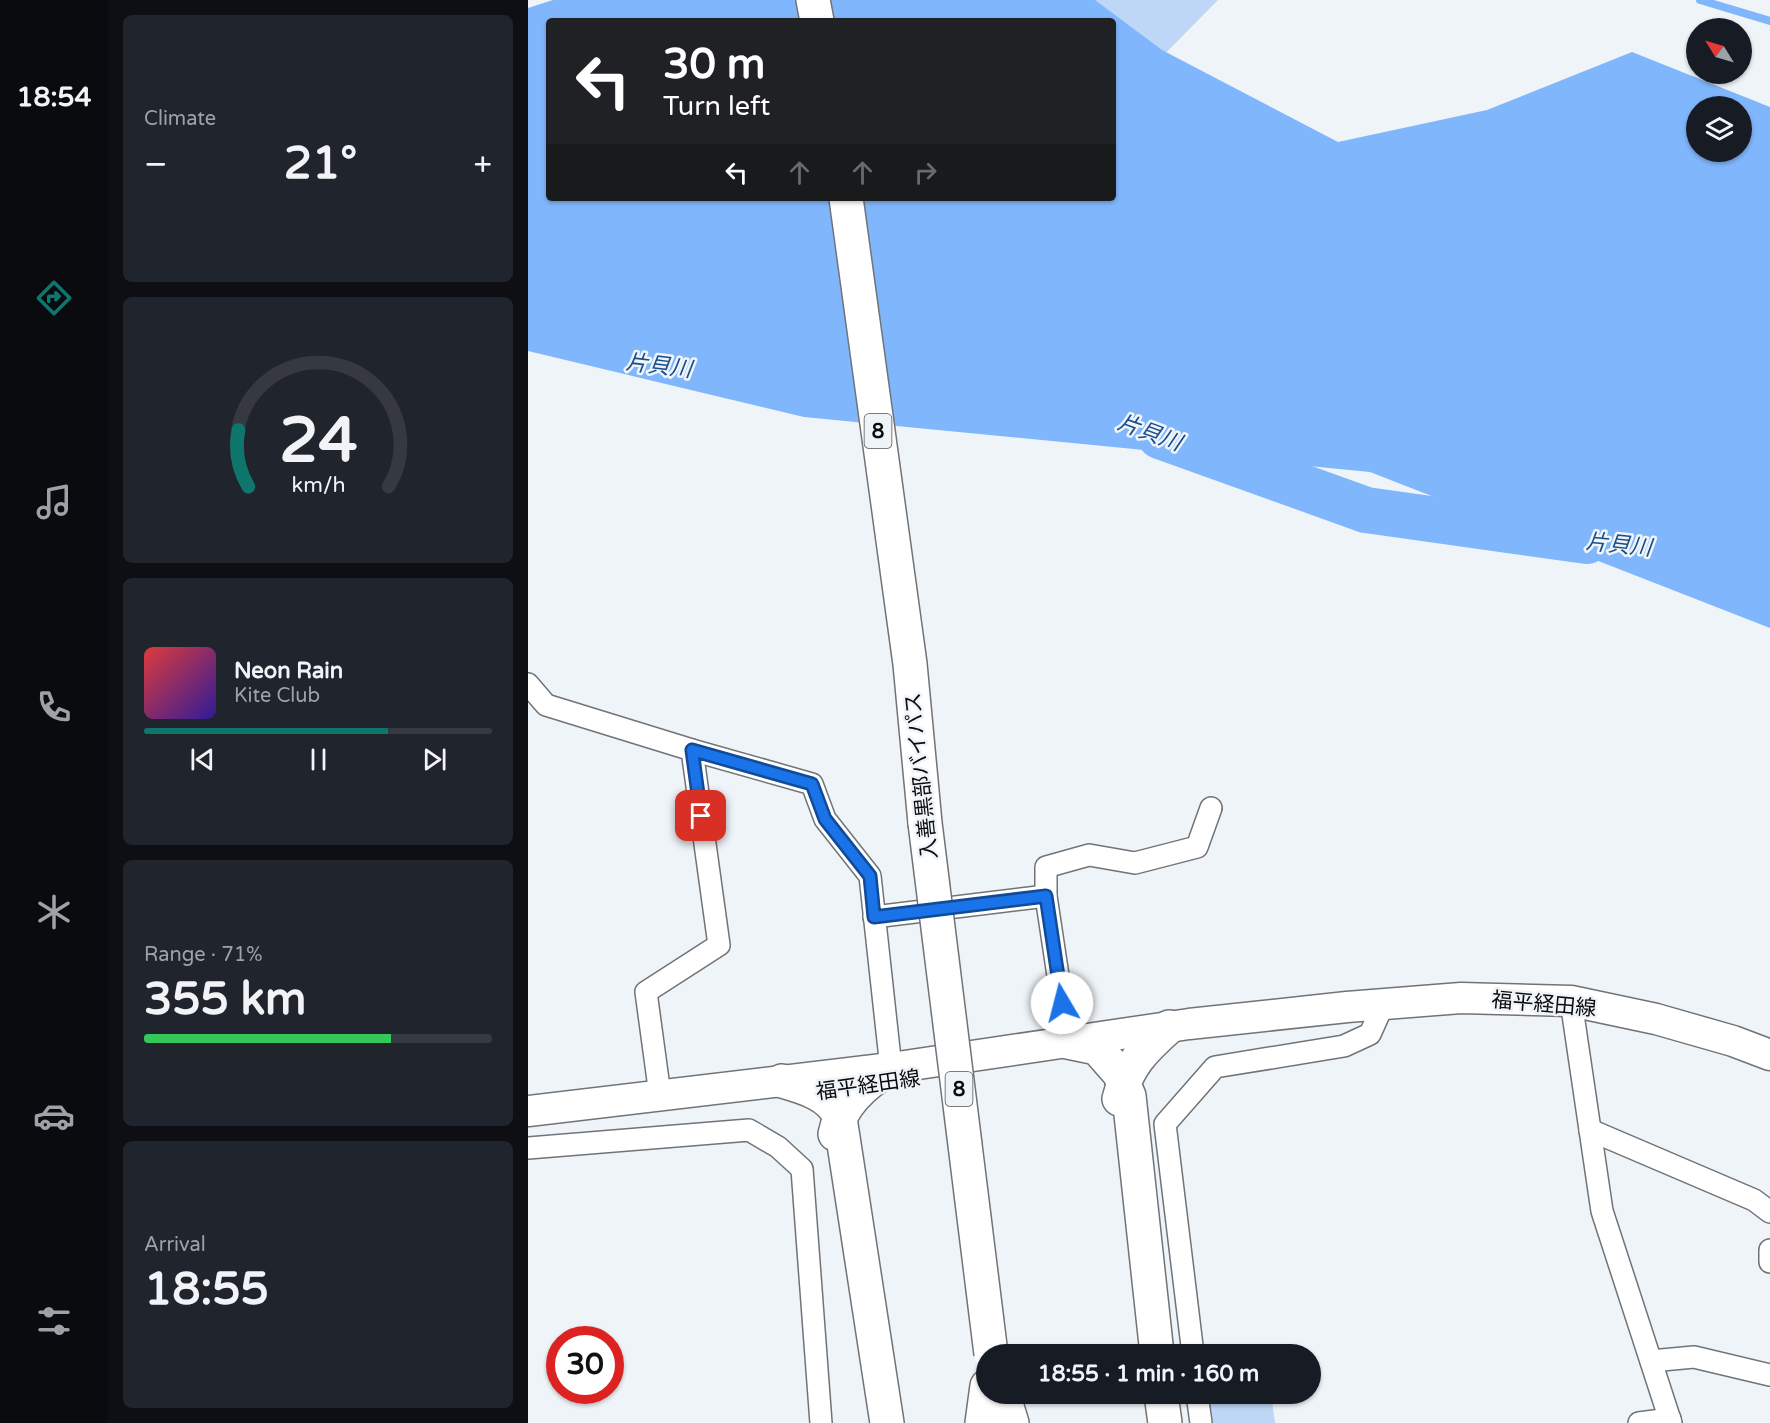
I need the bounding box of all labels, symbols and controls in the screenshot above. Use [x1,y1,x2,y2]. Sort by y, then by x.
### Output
north arrow [1686,18,1752,84]
map controls [1686,18,1752,162]
text: 30 m [663,39,765,90]
icon: left [564,42,642,120]
text: 18:54 [17,81,91,114]
text: Turn left [663,90,770,123]
button: layers [1686,96,1752,162]
text: Climate [144,107,216,131]
text: 21° [284,137,357,191]
text: − [144,145,168,184]
text: + [473,145,492,184]
icon: left [720,156,753,189]
icon: ahead [783,156,816,189]
icon: ahead [846,156,879,189]
icon: right [909,156,942,189]
icon: directions [33,277,75,319]
water label: 片貝川 [625,349,695,383]
text: 24 [279,404,357,479]
water label: 片貝川 [1114,409,1187,457]
road number: 8 [864,414,892,448]
text: km/h [291,472,345,498]
icon: music [33,481,75,523]
water label: 片貝川 [1585,529,1655,562]
text: Neon Rain [234,658,343,684]
text: Kite Club [234,684,320,708]
icon: phone [33,686,75,728]
street label: 入善黒部バイパス [900,691,943,861]
icon: previous [186,743,219,776]
icon: pause [302,743,335,776]
icon: next [418,743,451,776]
pin [675,790,726,841]
icon: arrive [684,799,717,832]
icon: climate [33,891,75,933]
text: Range · 71% [144,943,263,967]
position arrow [1030,971,1094,1035]
text: 355 km [144,973,306,1027]
street label: 福平経田線 [1491,987,1597,1022]
street label: 福平経田線 [814,1066,922,1105]
road number: 8 [946,1072,972,1106]
icon: car [33,1095,75,1137]
text: Arrival [144,1233,206,1257]
text: 18:55 [144,1263,269,1317]
icon: filters [33,1300,75,1342]
speed limit sign: 30 [546,1326,624,1404]
text: 18:55 · 1 min · 160 m [1038,1361,1259,1387]

